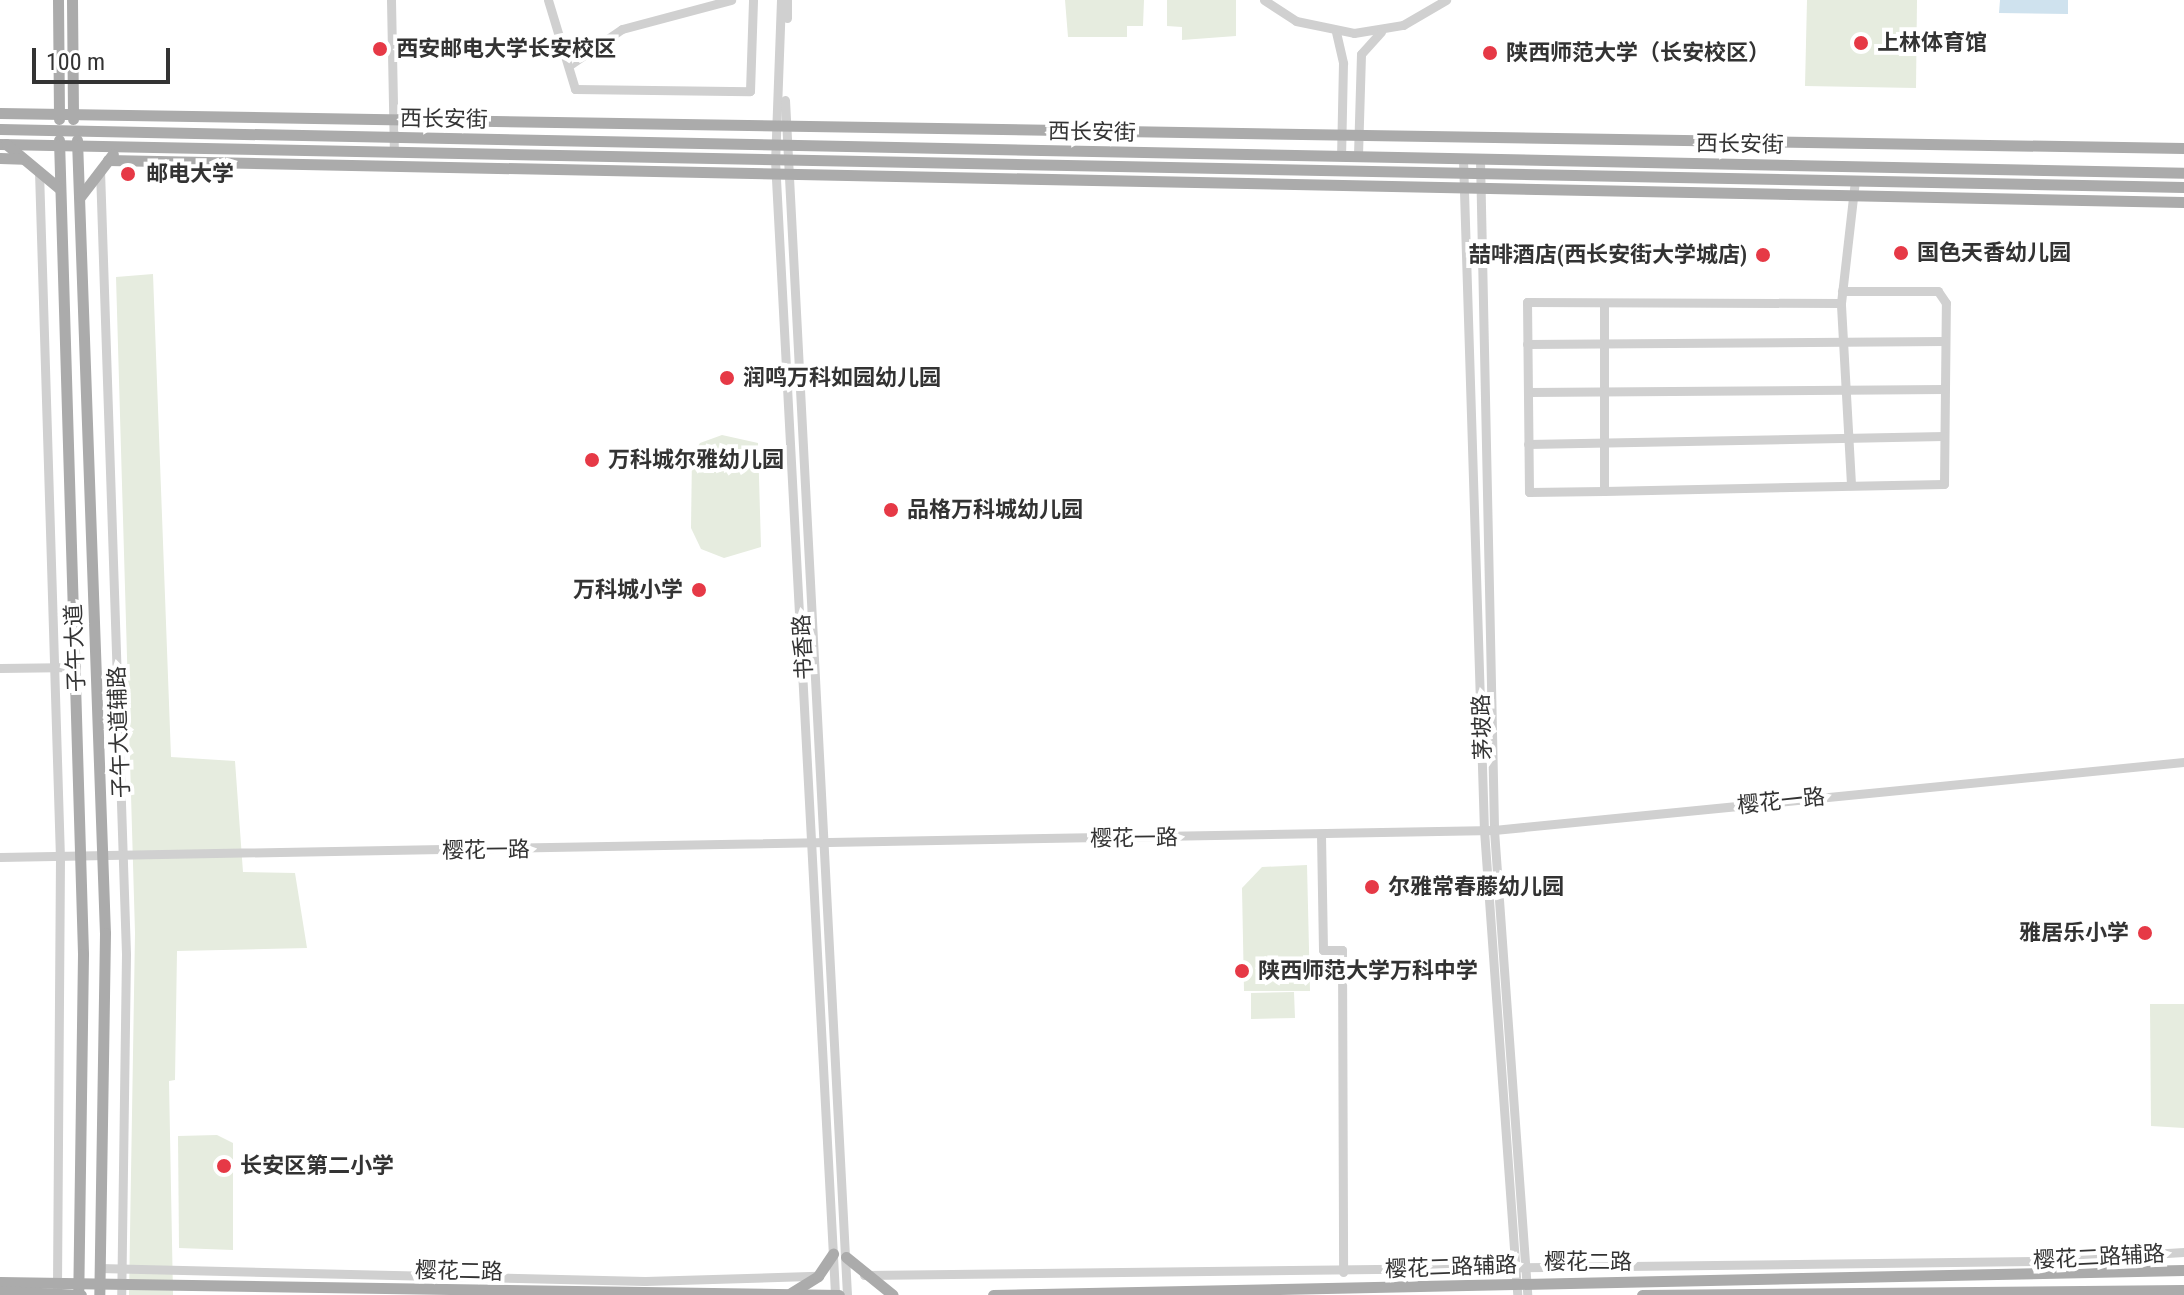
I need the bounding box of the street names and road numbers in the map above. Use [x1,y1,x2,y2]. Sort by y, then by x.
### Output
street label: 西长安街 [400,105,488,133]
street label: 西长安街 [1048,118,1136,146]
street label: 西长安街 [1696,130,1784,158]
street label: 子午大道 [60,604,90,692]
street label: 书香路 [788,613,818,681]
street label: 子午大道辅路 [104,666,134,798]
street label: 茅坡路 [1468,694,1496,760]
street label: 樱花一路 [1736,783,1826,819]
street label: 樱花一路 [1090,824,1178,852]
street label: 樱花一路 [442,836,530,864]
street label: 樱花二路辅路 [2032,1240,2166,1274]
street label: 樱花二路 [1544,1249,1632,1275]
street label: 樱花二路辅路 [1385,1252,1517,1282]
street label: 樱花二路 [415,1257,503,1285]

